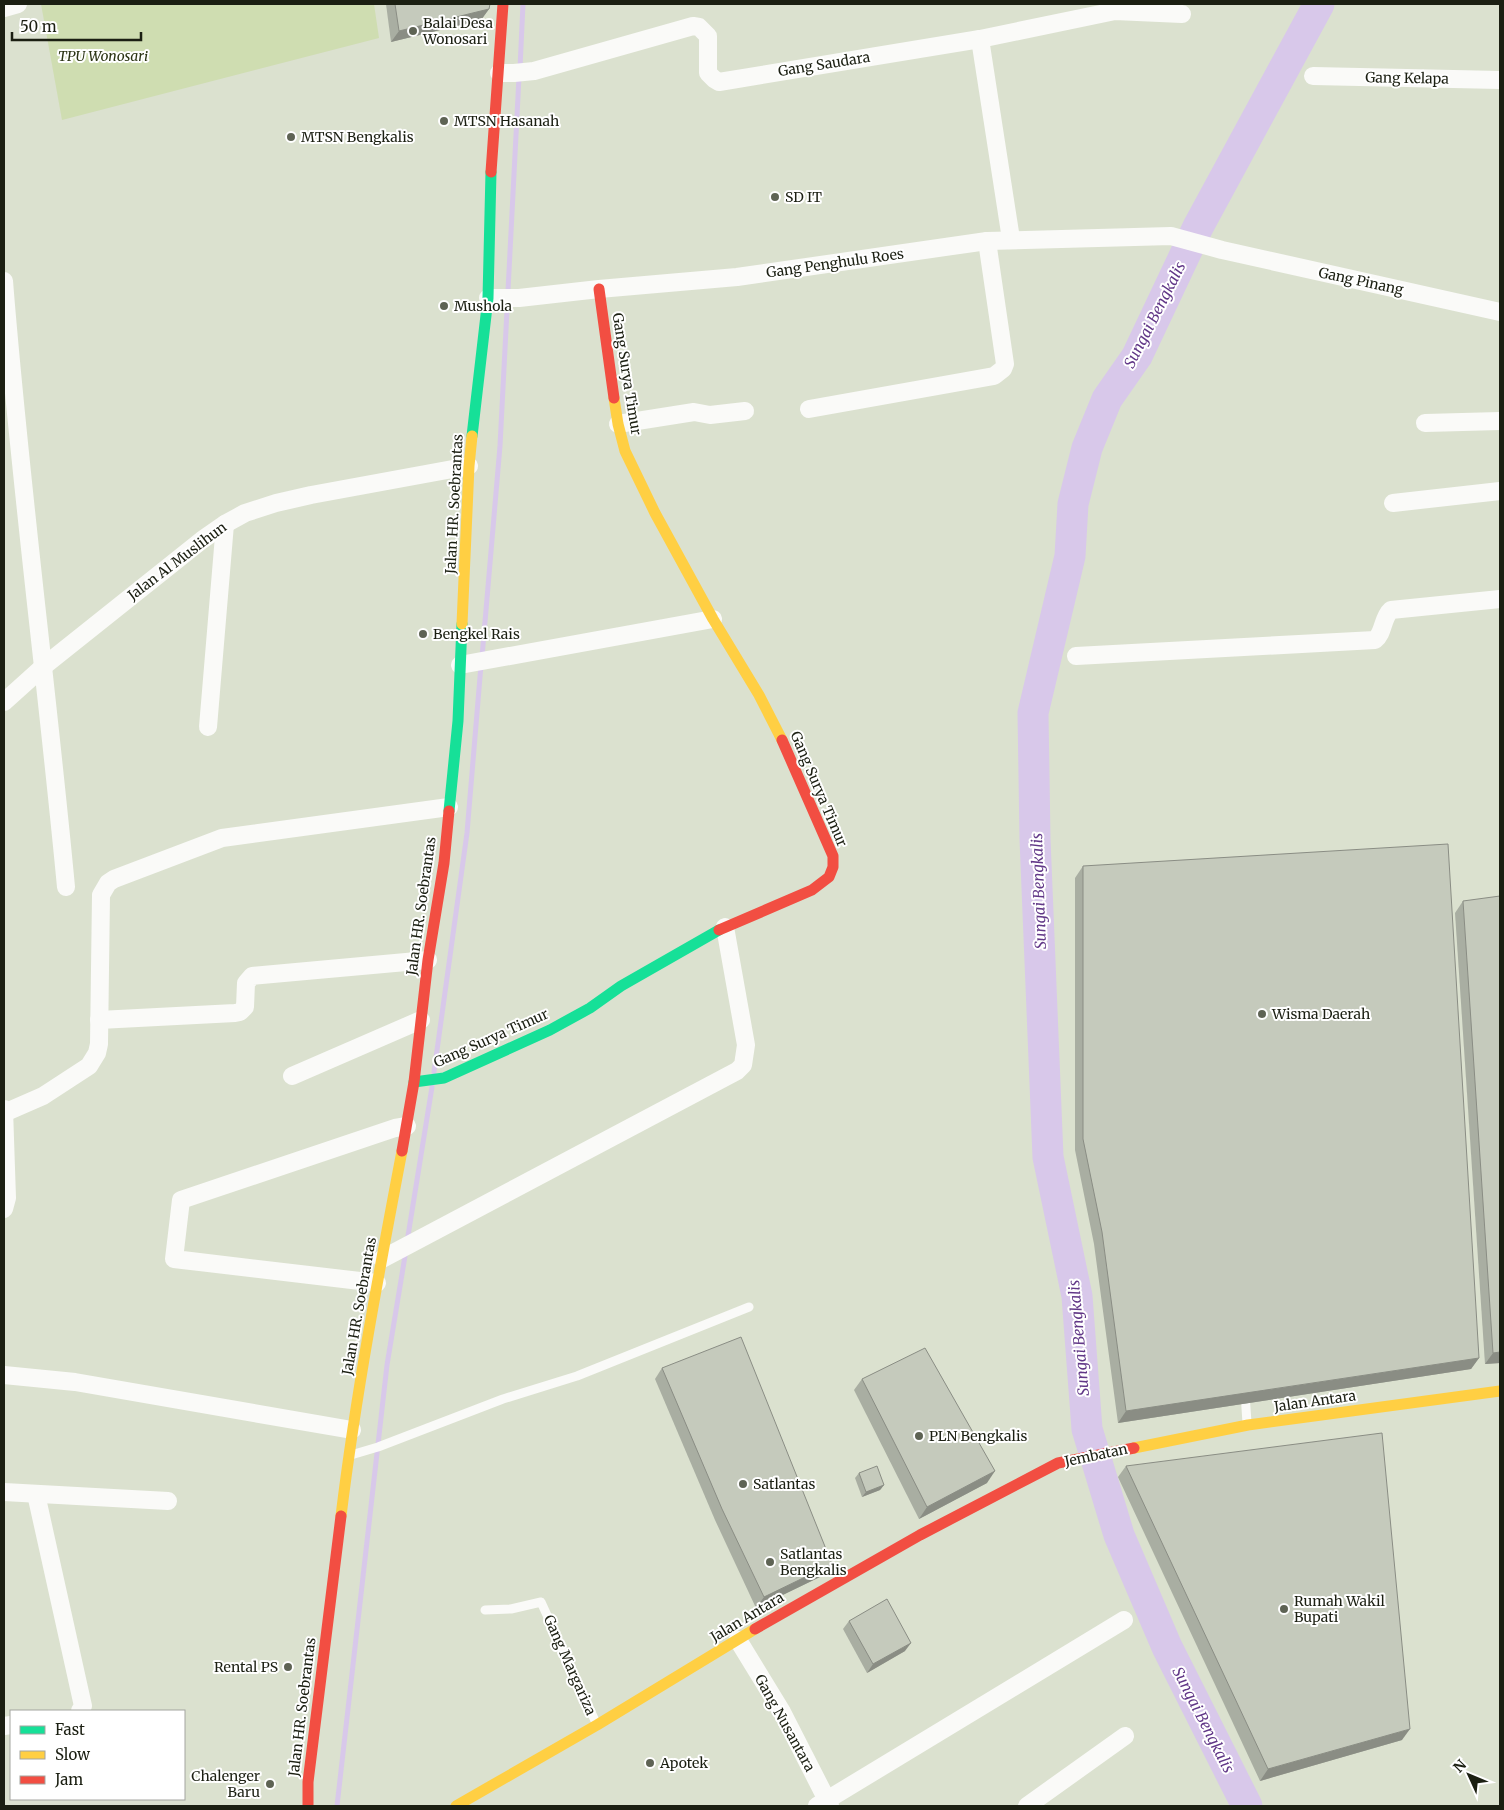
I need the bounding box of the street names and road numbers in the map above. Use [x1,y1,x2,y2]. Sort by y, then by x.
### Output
street label: Gang Saudara [777,48,872,80]
street label: Gang Kelapa [1365,68,1449,88]
street label: Gang Penghulu Roes [765,244,905,282]
street label: Gang Pinang [1317,263,1406,299]
street label: Gang Surya Timur [608,312,646,436]
street label: Jalan HR. Soebrantas [441,434,467,575]
street label: Jalan Al Muslihun [123,518,230,605]
street label: Gang Surya Timur [787,729,851,849]
street label: Jalan HR. Soebrantas [402,835,440,978]
street label: Gang Surya Timur [431,1005,551,1071]
street label: Jalan HR. Soebrantas [338,1235,380,1377]
street label: Jalan Antara [1272,1386,1358,1416]
street label: Jembatan [1062,1440,1129,1471]
street label: Jalan Antara [706,1588,787,1646]
street label: Gang Margariza [540,1612,600,1719]
street label: Jalan HR. Soebrantas [284,1636,319,1779]
street label: Gang Nusantara [751,1671,819,1775]

